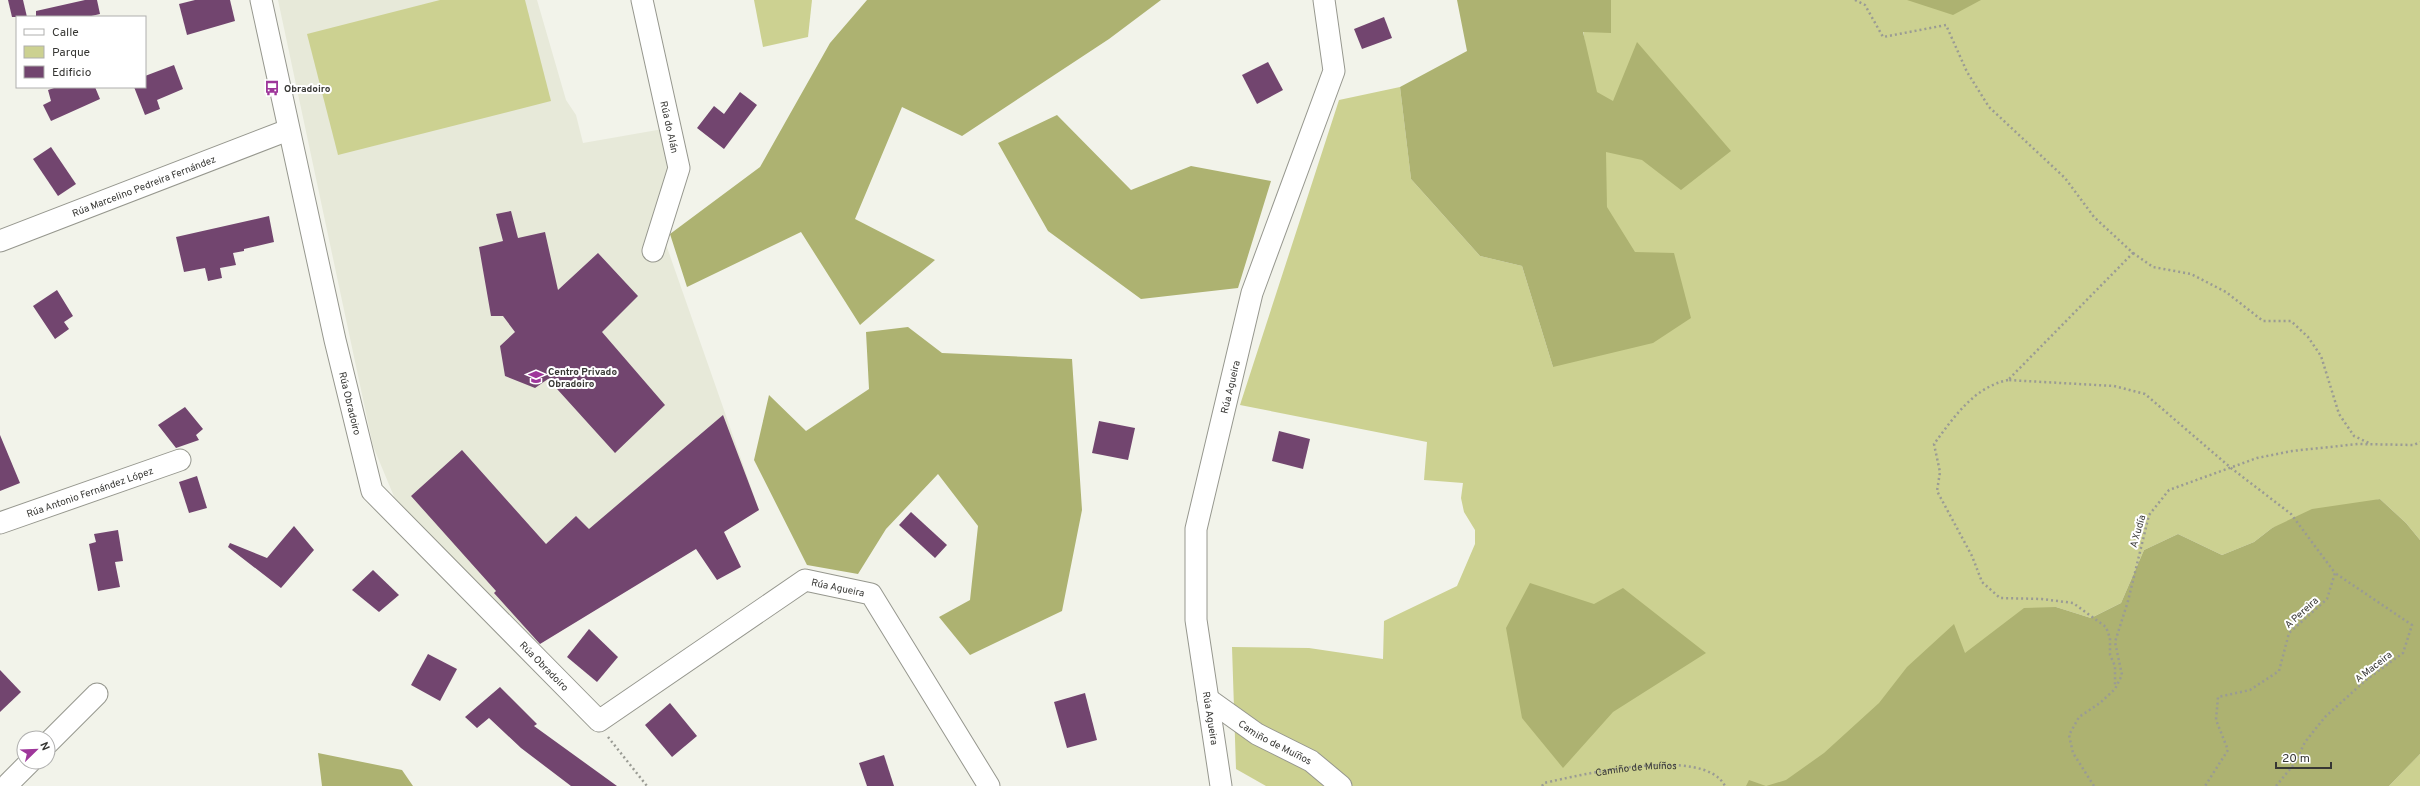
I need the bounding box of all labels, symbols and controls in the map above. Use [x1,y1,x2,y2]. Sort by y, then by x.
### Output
legend [16,16,146,88]
text: Calle [52,25,79,41]
text: Parque [52,45,90,61]
text: Edificio [52,65,92,81]
bus stop icon: Obradoiro [263,79,281,97]
place label: Obradoiro [284,83,331,96]
street label: Rúa do Alán [656,100,681,155]
street label: Rúa Marcelino Pedreira Fernández [70,153,218,221]
street label: Rúa Agueira [1219,359,1244,415]
place label: Centro Privado Obradoiro [548,366,617,391]
school or university icon: Centro Privado Obradoiro [527,368,545,386]
street label: Rúa Obradoiro [335,371,363,437]
street label: Rúa Antonio Fernández López [25,465,155,521]
street label: A Xudía [2128,513,2149,549]
street label: Rúa Agueira [810,576,866,600]
street label: A Pereira [2282,595,2322,632]
street label: Rúa Obradoiro [516,639,571,695]
street label: A Maceira [2353,649,2395,686]
street label: Rúa Agueira [1199,690,1220,746]
street label: Camiño de Muíños [1235,718,1314,768]
north arrow [16,730,56,770]
text: N [36,740,52,753]
scale bar [2276,744,2331,770]
text: 20 m [2282,751,2310,767]
street label: Camiño de Muíños [1594,760,1677,780]

